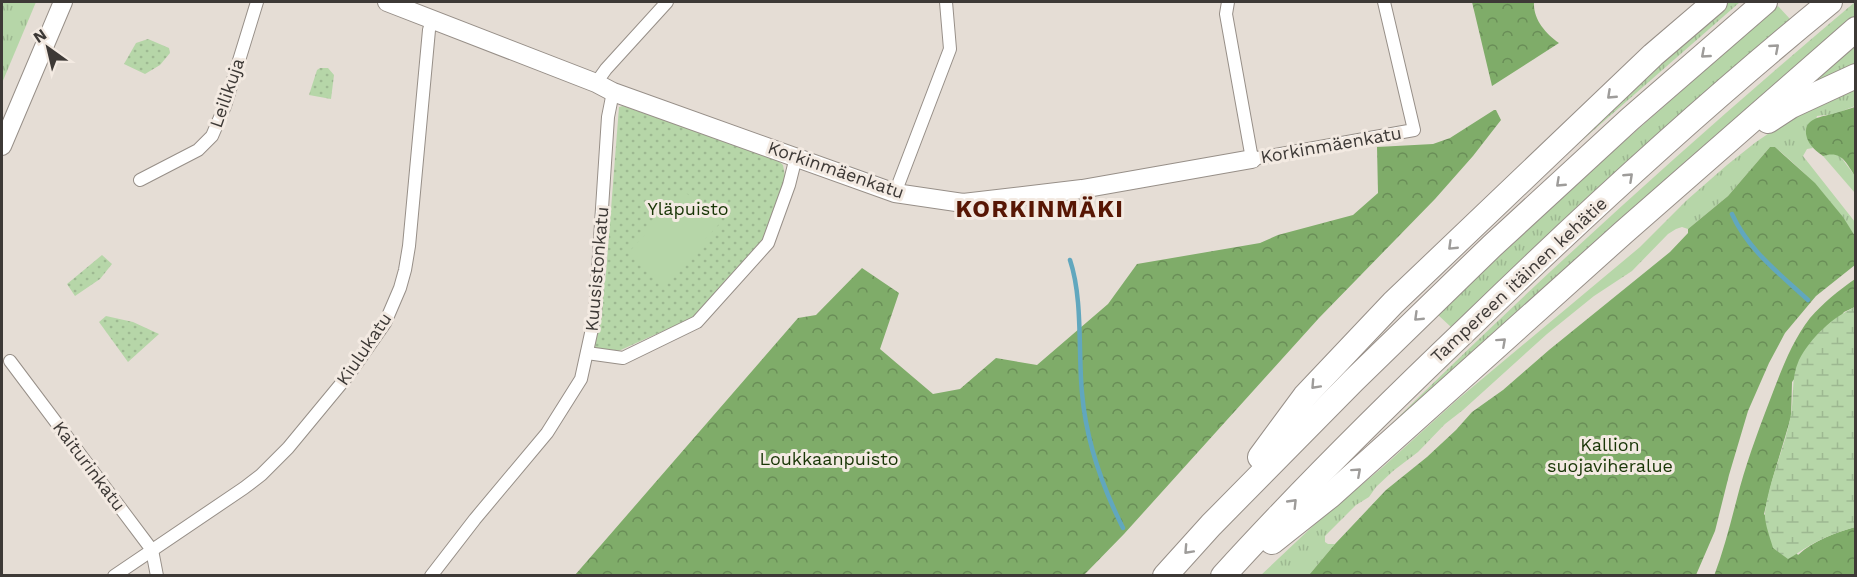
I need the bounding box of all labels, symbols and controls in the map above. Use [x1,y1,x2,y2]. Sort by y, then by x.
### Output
north arrow [18,18,78,78]
text: N [30,25,50,47]
one-way arrow [1768,45,1779,56]
one-way arrow [1701,46,1712,57]
street label: Leilikuja [205,55,248,130]
one-way arrow [1607,88,1617,99]
street label: Korkinmäenkatu [1259,122,1403,167]
street label: Korkinmäenkatu [765,136,907,203]
one-way arrow [1622,173,1632,184]
one-way arrow [1556,176,1566,187]
street label: Tampereen itäinen kehätie [1426,192,1611,367]
district label: KORKINMÄKI [956,195,1124,223]
park label: Yläpuisto [648,198,729,219]
street label: Kuusistonkatu [581,206,612,332]
one-way arrow [1448,239,1458,250]
street label: Kiulukatu [332,309,395,389]
one-way arrow [1415,310,1426,321]
one-way arrow [1495,338,1506,349]
one-way arrow [1312,378,1323,389]
street label: Kaiturinkatu [49,417,130,515]
park label: Kallion suojaviheralue [1547,434,1673,476]
park label: Loukkaanpuisto [759,448,899,469]
one-way arrow [1350,468,1361,479]
one-way arrow [1286,499,1297,509]
one-way arrow [1184,543,1195,554]

